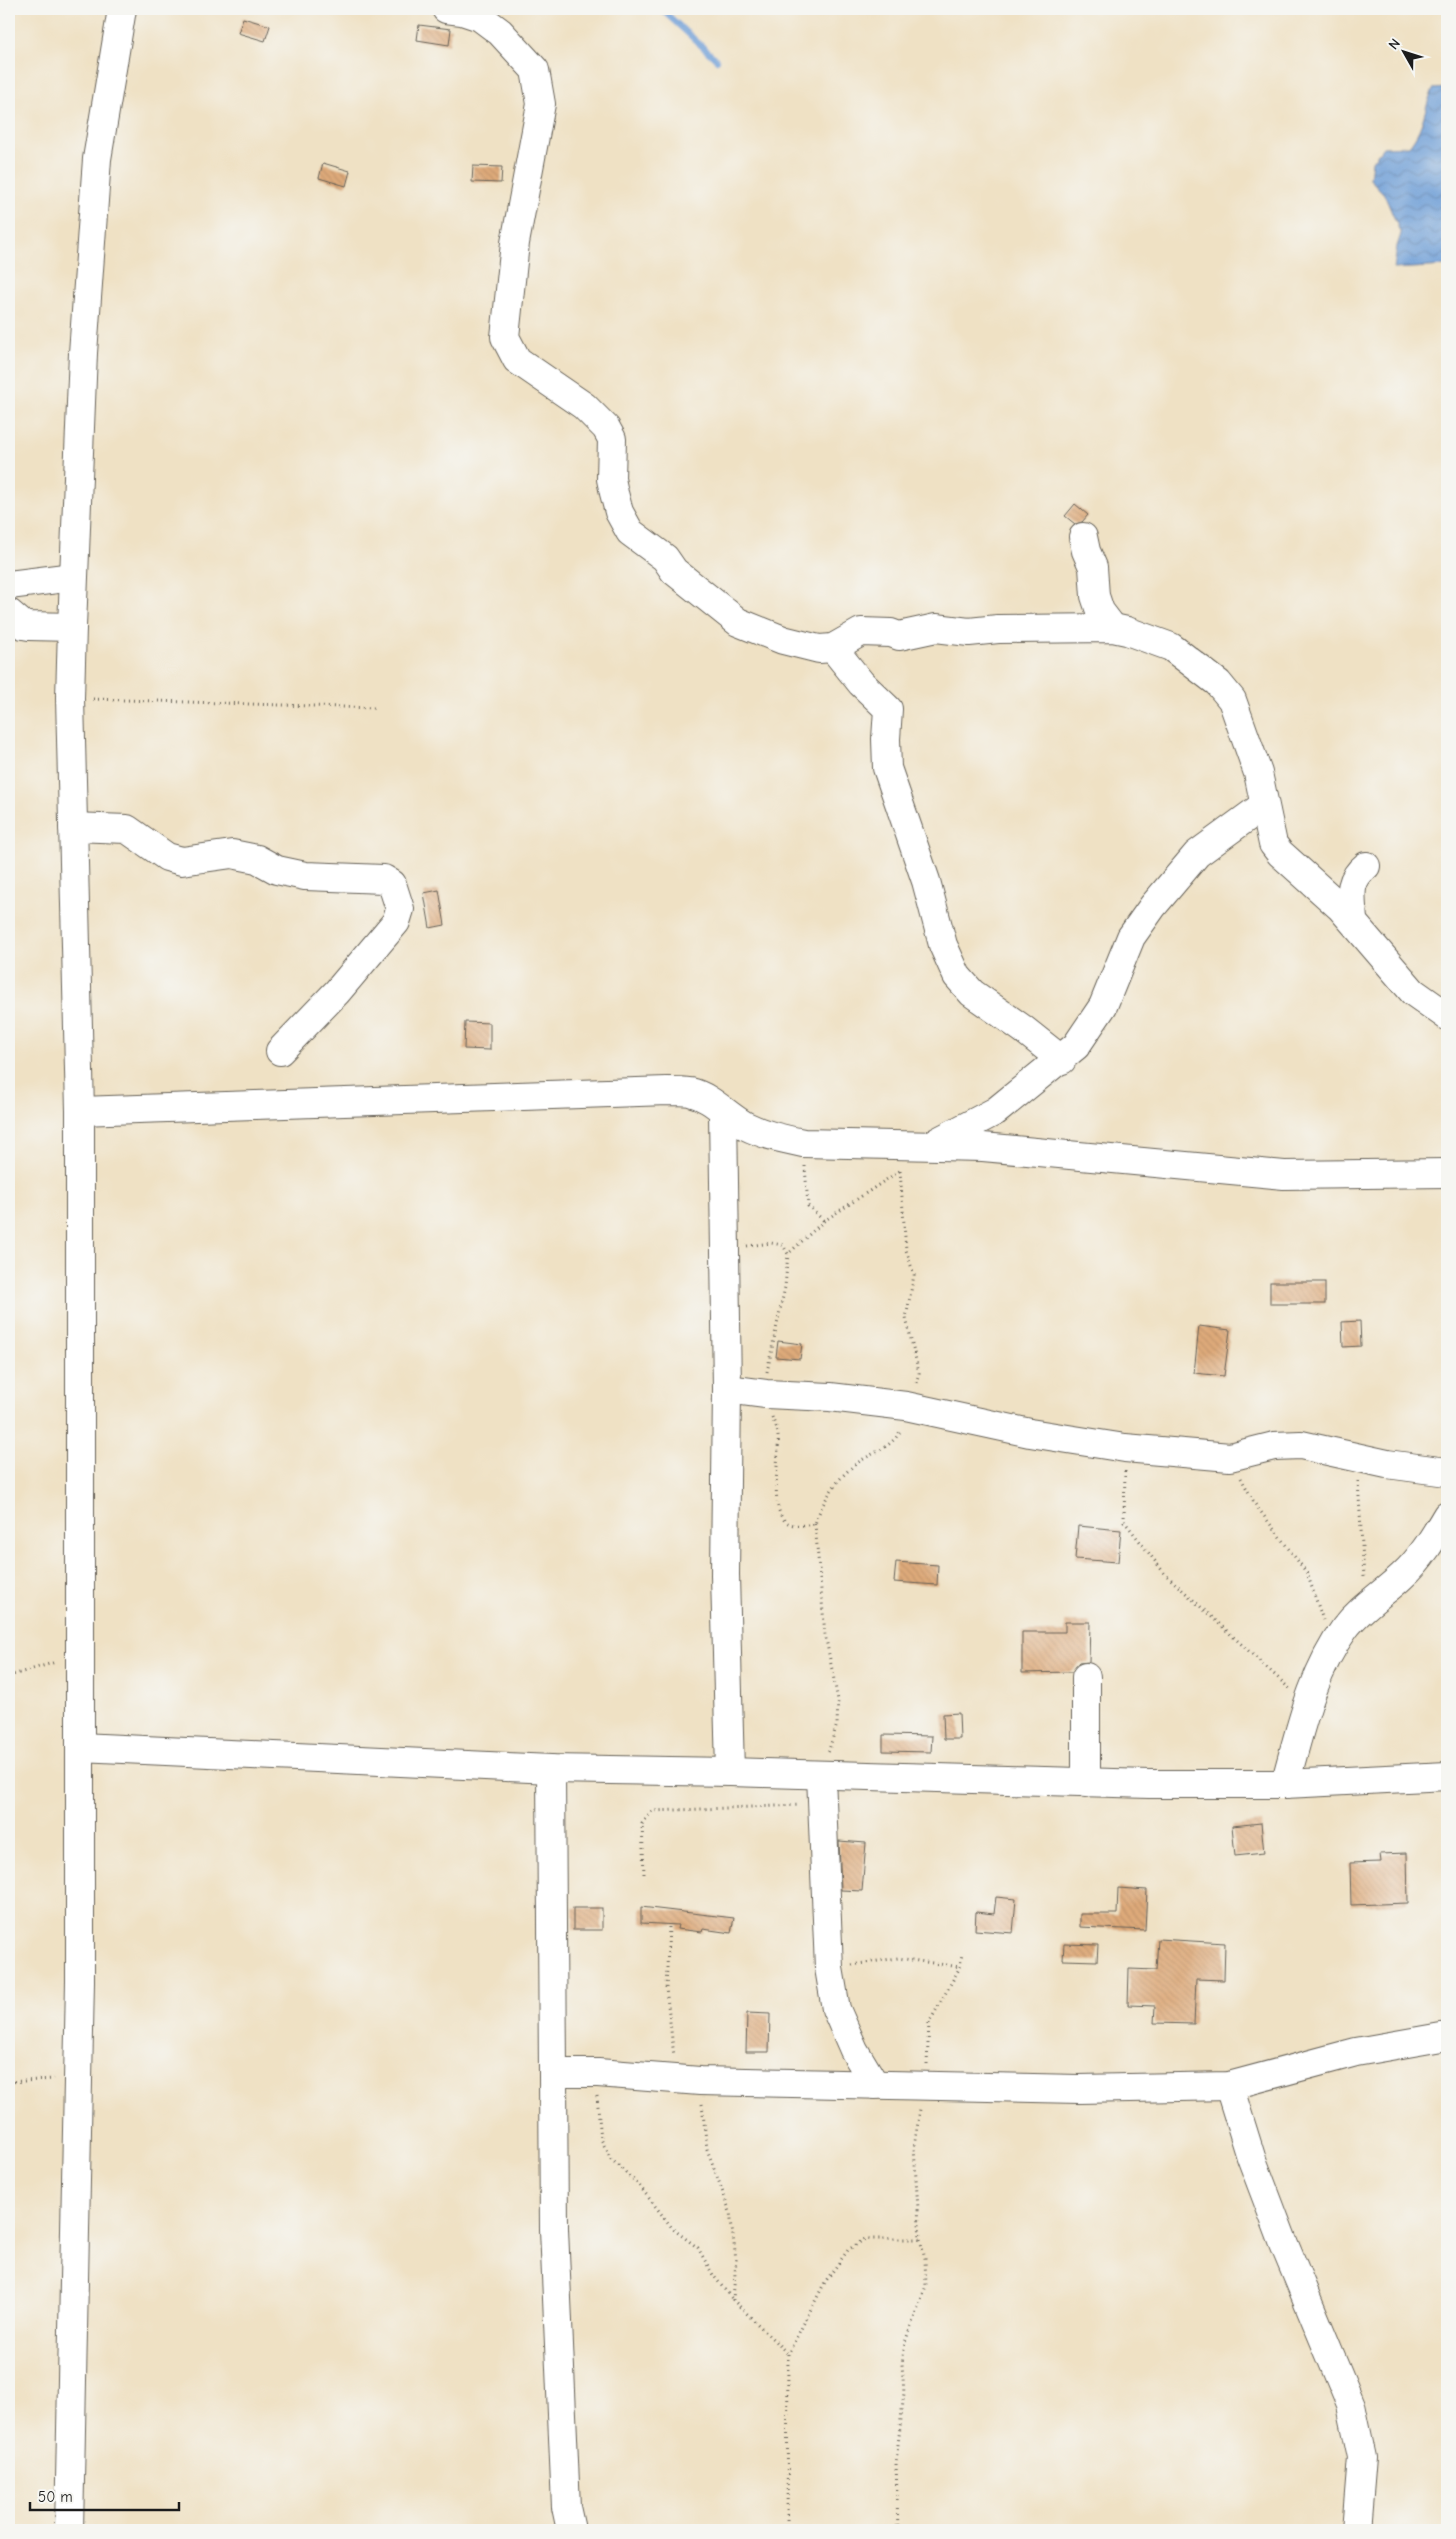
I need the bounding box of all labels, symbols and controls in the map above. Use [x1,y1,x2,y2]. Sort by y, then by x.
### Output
north arrow [1378,28,1428,78]
text: N [1385,35,1404,53]
scale bar [30,2479,179,2511]
text: 50 m [38,2488,73,2506]

